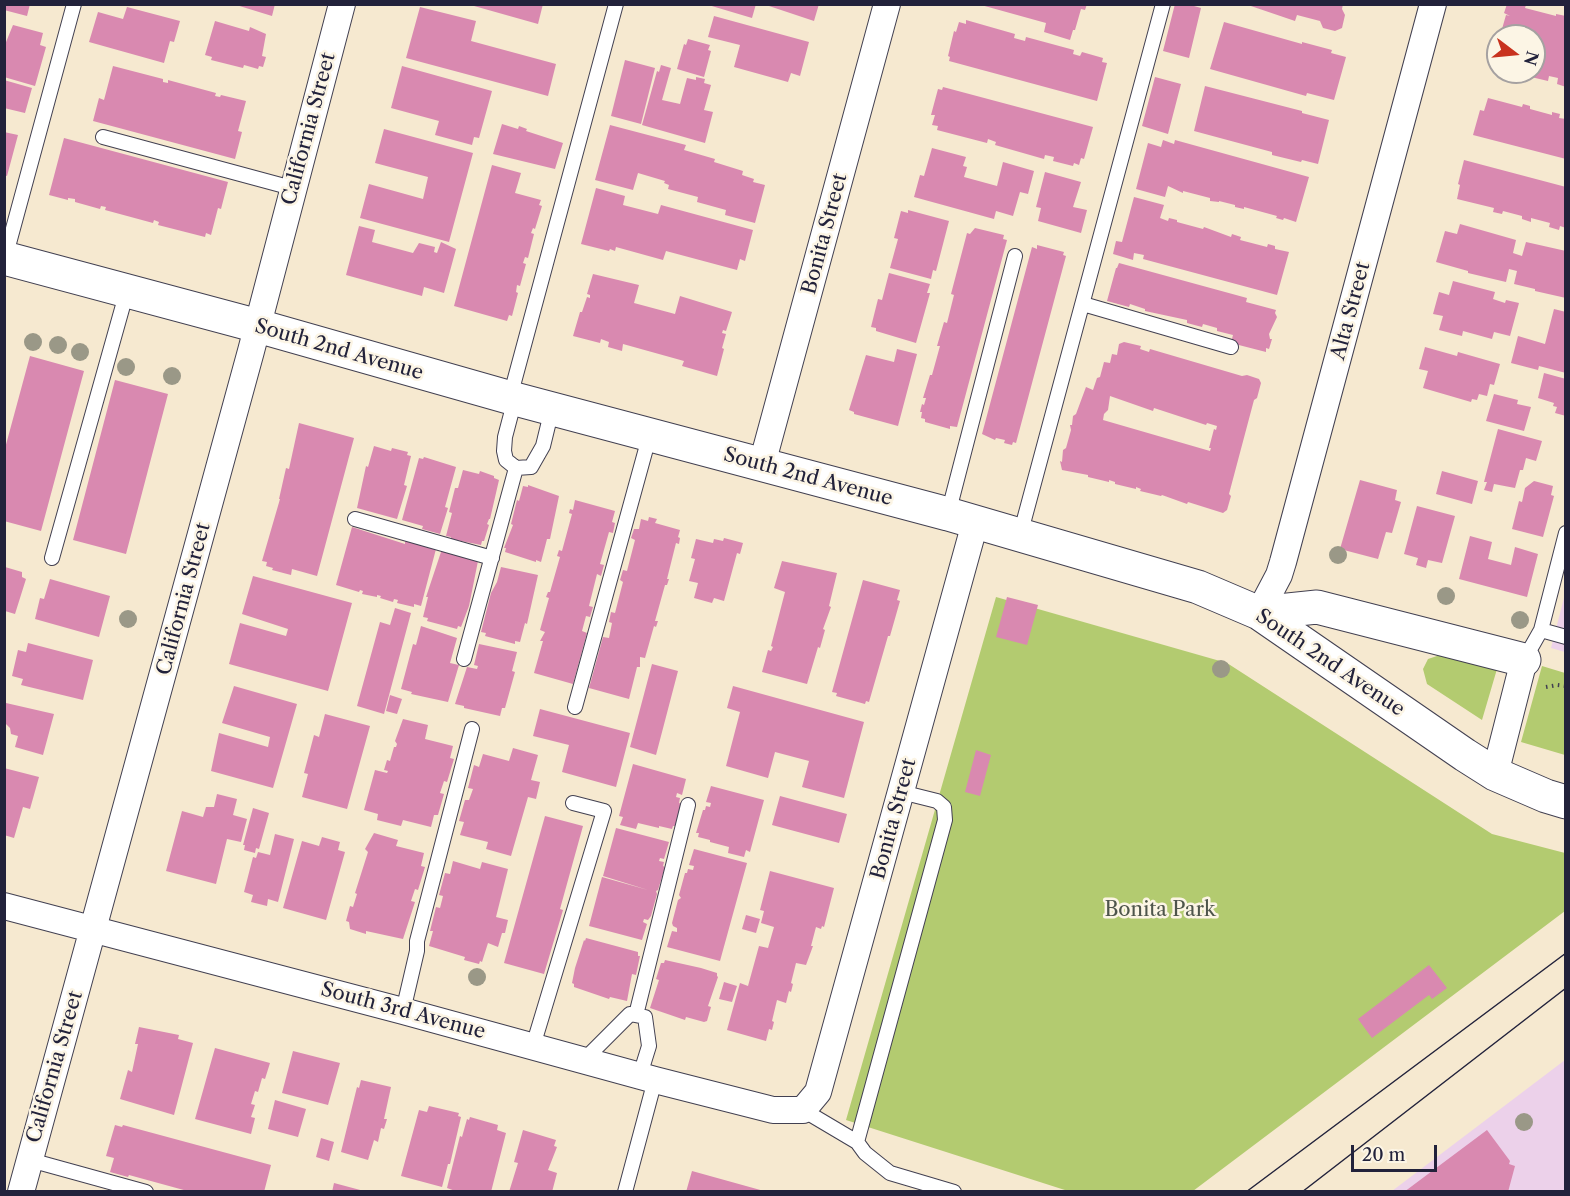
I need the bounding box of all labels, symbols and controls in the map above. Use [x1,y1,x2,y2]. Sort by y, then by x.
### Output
north arrow [1486,24,1546,84]
text: N [1520,49,1543,68]
street label: California Street [277,50,341,208]
street label: Bonita Street [797,171,853,297]
street label: Alta Street [1326,259,1376,363]
street label: South 2nd Avenue [252,314,426,386]
street label: South 2nd Avenue [721,443,895,511]
street label: California Street [152,520,216,678]
street label: South 2nd Avenue [1251,604,1409,722]
street label: Bonita Street [866,756,922,882]
park label: Bonita Park [1104,898,1216,922]
street label: South 3rd Avenue [318,978,488,1044]
street label: California Street [22,988,88,1146]
scale bar [1354,1133,1440,1171]
text: 20 m [1362,1144,1405,1166]

